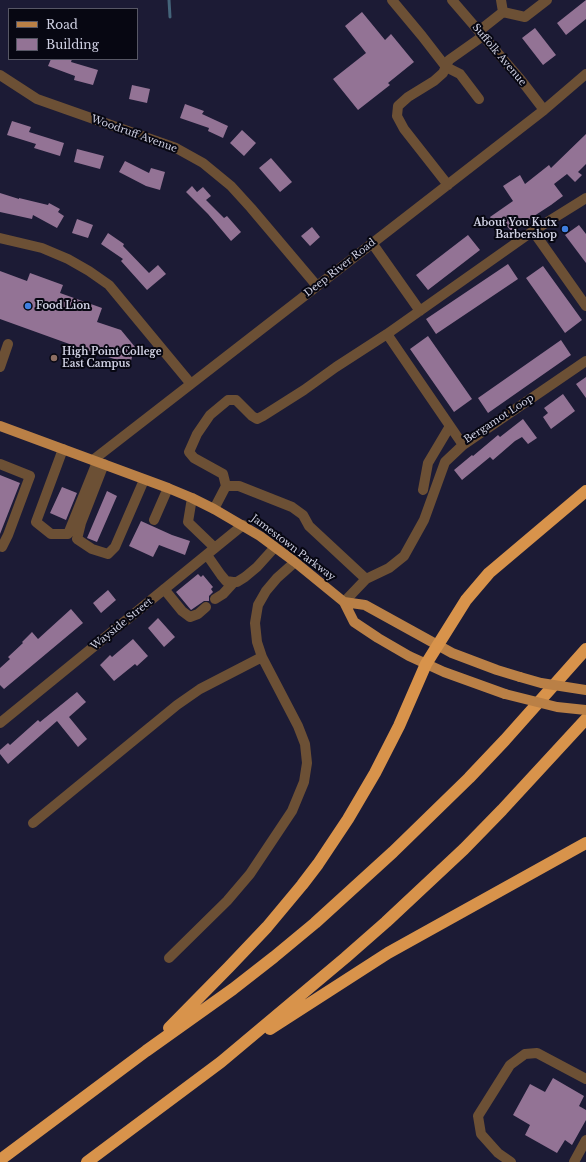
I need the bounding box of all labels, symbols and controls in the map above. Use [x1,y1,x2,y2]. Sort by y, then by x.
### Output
legend [8,8,138,60]
text: Road [46,17,78,32]
street label: Suffolk Avenue [470,22,528,88]
text: Building [46,37,99,52]
street label: Woodruff Avenue [89,113,179,155]
place label: About You Kutx Barbershop [474,217,557,240]
marker: About You Kutx Barbershop [560,224,570,234]
street label: Deep River Road [302,236,378,300]
place label: Food Lion [36,300,90,312]
marker: Food Lion [23,301,33,311]
place label: High Point College East Campus [62,346,162,370]
marker: High Point College East Campus [49,353,59,363]
street label: Bergamot Loop [462,392,536,446]
street label: Jamestown Parkway [249,513,337,583]
street label: Wayside Street [89,595,155,653]

